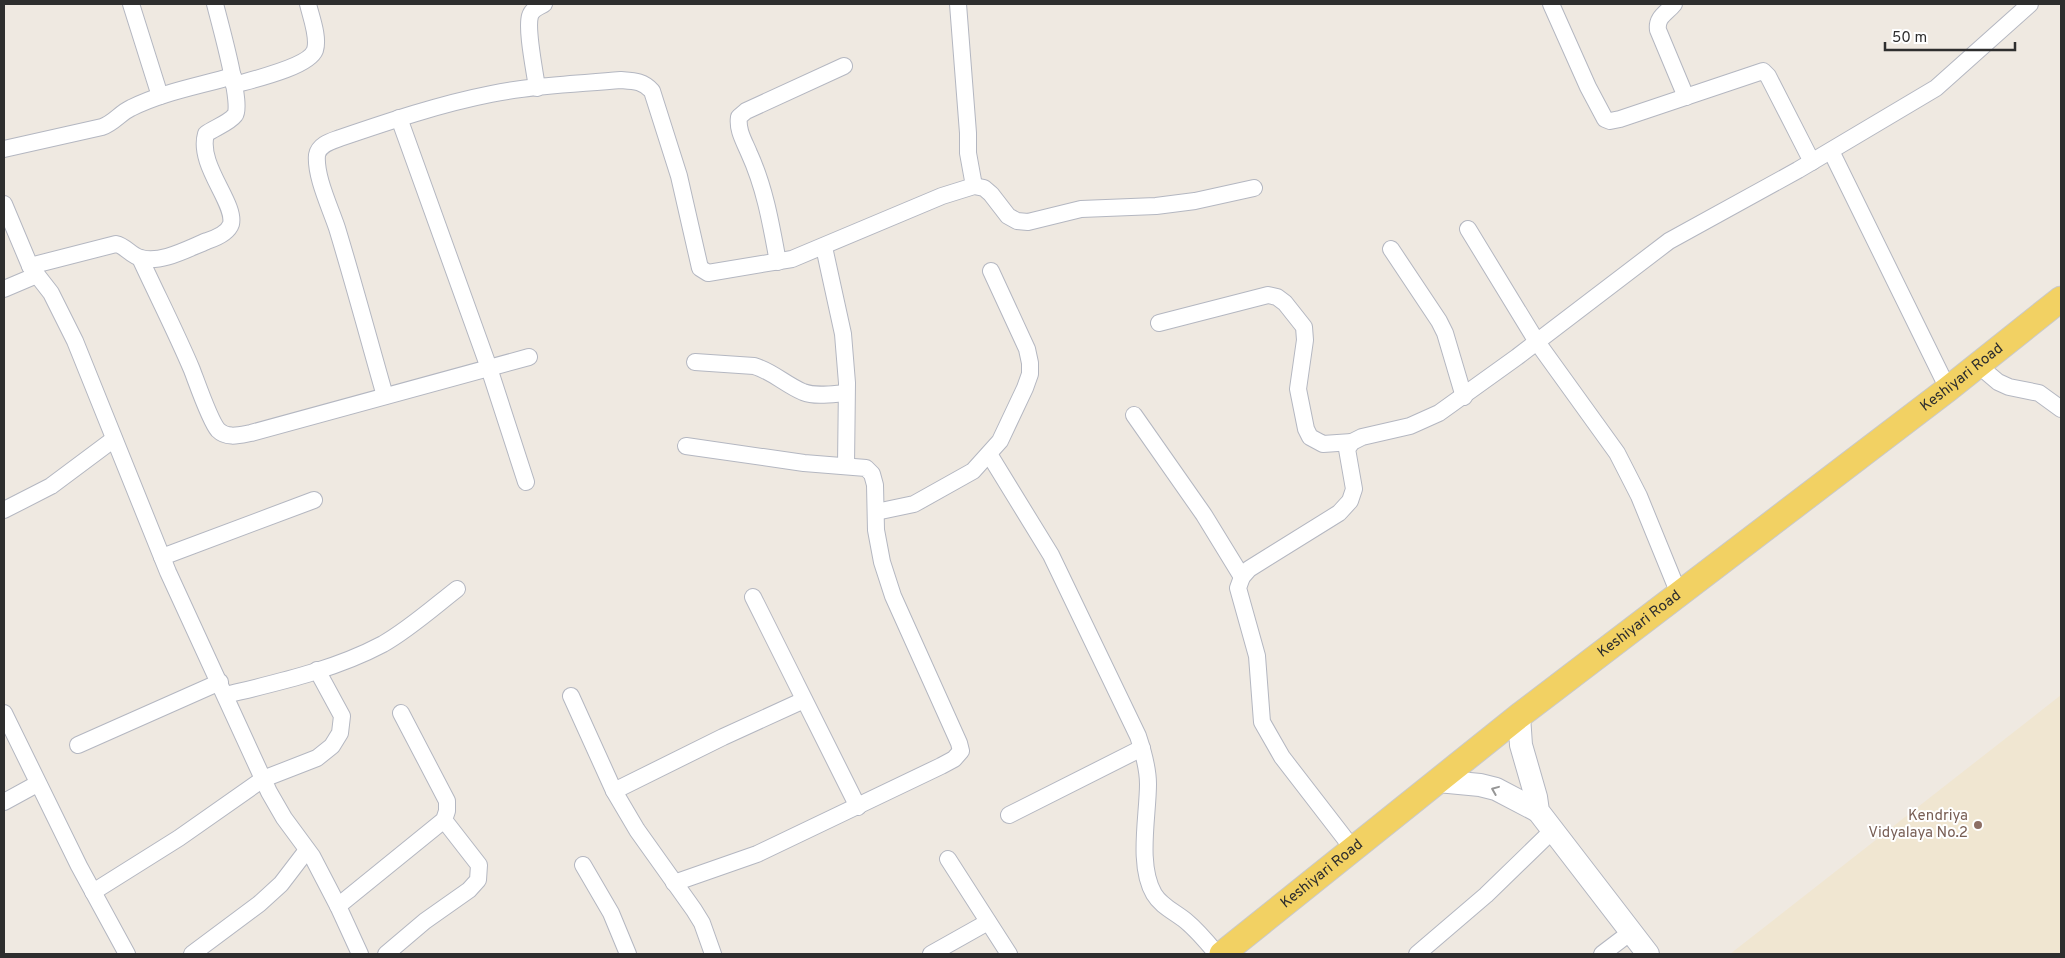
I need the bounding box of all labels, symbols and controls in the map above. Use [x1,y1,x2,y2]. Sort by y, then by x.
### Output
scale bar [1885,20,2015,52]
text: 50 m [1892,29,1927,48]
street label: Keshiyari Road [1917,339,2007,416]
street label: Keshiyari Road [1594,586,1685,662]
one-way arrow [1491,786,1500,796]
place label: Kendriya Vidyalaya No.2 [1868,807,1968,843]
marker: Kendriya Vidyalaya No.2 [1972,819,1984,831]
street label: Keshiyari Road [1277,835,1367,913]

